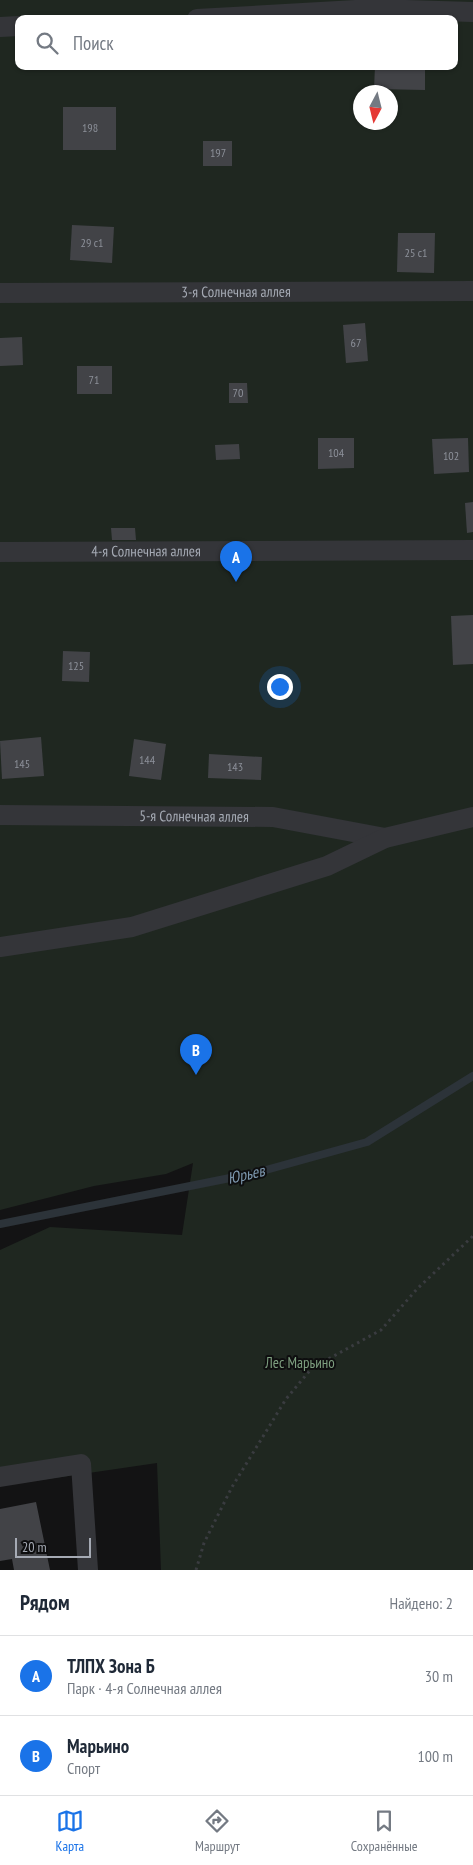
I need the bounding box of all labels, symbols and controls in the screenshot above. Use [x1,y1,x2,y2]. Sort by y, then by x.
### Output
search box [15,15,458,70]
icon: search [33,29,61,57]
text: Поиск [73,31,114,55]
north arrow [353,85,398,130]
house number: 198 [82,120,98,135]
house number: 197 [210,145,226,160]
house number: 29 с1 [80,235,104,250]
house number: 25 с1 [404,245,428,260]
street label: 3-я Солнечная аллея [181,282,291,301]
house number: 67 [351,335,361,350]
house number: 71 [89,372,99,387]
house number: 70 [233,385,243,400]
house number: 104 [328,445,345,460]
house number: 102 [443,448,459,463]
street label: 4-я Солнечная аллея [91,541,201,561]
pin: A [220,541,252,582]
house number: 125 [68,658,84,673]
your location [267,674,293,700]
house number: 144 [139,752,156,767]
house number: 145 [14,756,30,771]
house number: 143 [227,759,243,774]
street label: 5-я Солнечная аллея [139,806,249,826]
pin: B [180,1034,212,1075]
water label: Юрьев [226,1160,268,1188]
park label: Лес Марьино [264,1353,335,1372]
scale bar [15,1535,91,1558]
text: 20 m [22,1538,47,1556]
text: Рядом [20,1589,70,1616]
text: Найдено: 2 [390,1593,453,1613]
text: ТЛПХ Зона Б [67,1654,155,1678]
text: A [32,1666,40,1686]
text: 30 m [425,1666,453,1686]
text: Парк · 4-я Солнечная аллея [67,1678,222,1698]
text: Марьино [67,1734,129,1758]
text: B [32,1746,40,1766]
text: 100 m [418,1746,453,1766]
text: Спорт [67,1758,100,1778]
tab: Карта [56,1807,84,1855]
tab: Маршрут [195,1807,240,1855]
tab: Сохранённые [351,1807,417,1855]

